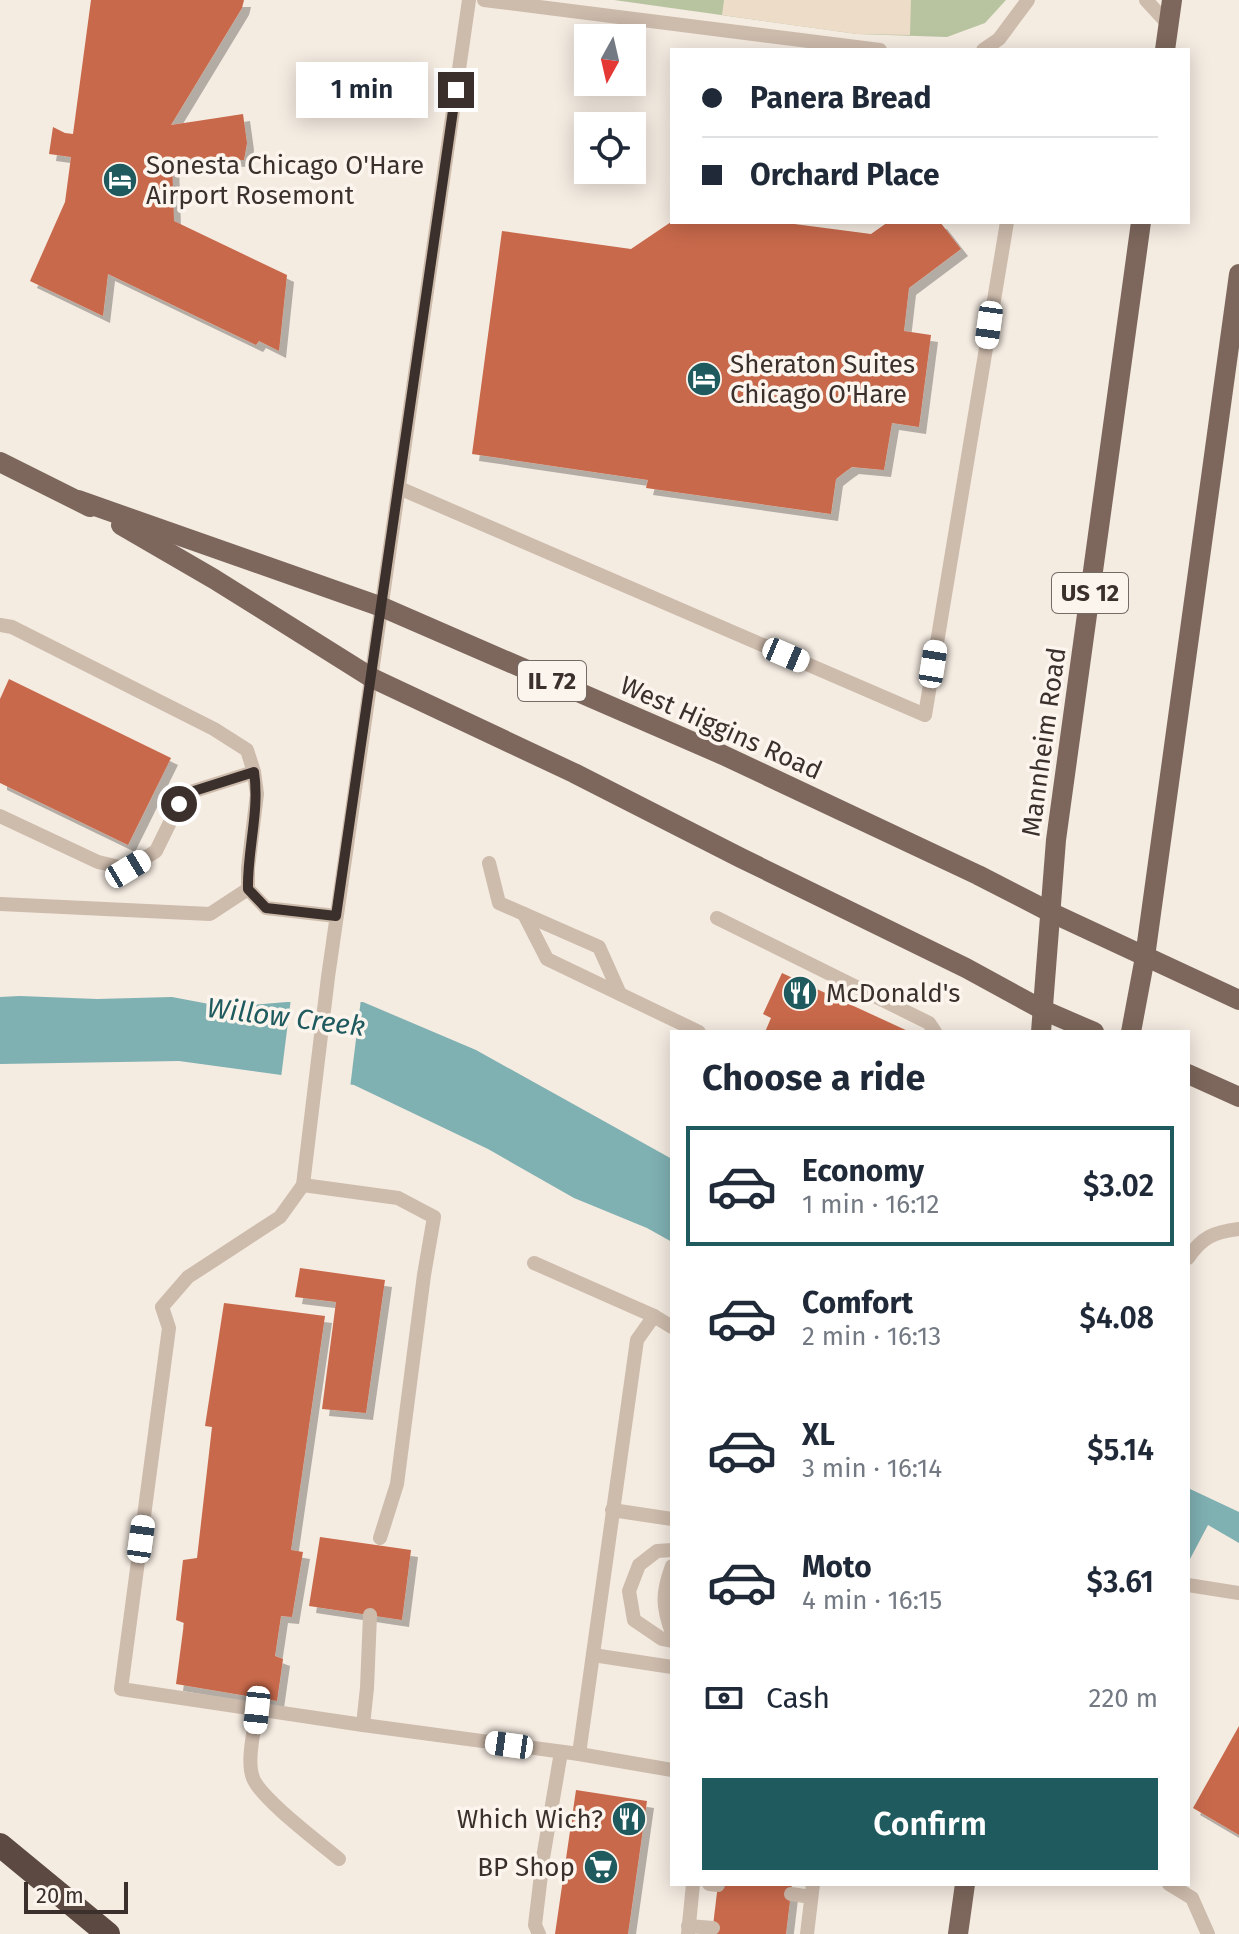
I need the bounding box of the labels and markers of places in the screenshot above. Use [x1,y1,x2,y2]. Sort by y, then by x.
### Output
place label: Sonesta Chicago O'Hare Airport Rosemont [146,150,424,211]
hotel icon: Sonesta Chicago O'Hare Airport Rosemont [101,161,139,199]
place label: Sheraton Suites Chicago O'Hare [730,349,915,410]
hotel icon: Sheraton Suites Chicago O'Hare [685,360,723,398]
restaurant icon: McDonald's [781,974,819,1012]
place label: McDonald's [826,978,960,1009]
restaurant icon: Which Wich? [610,1800,648,1838]
place label: Which Wich? [457,1804,603,1835]
supermarket icon: BP Shop [582,1848,620,1886]
place label: BP Shop [477,1852,575,1883]

